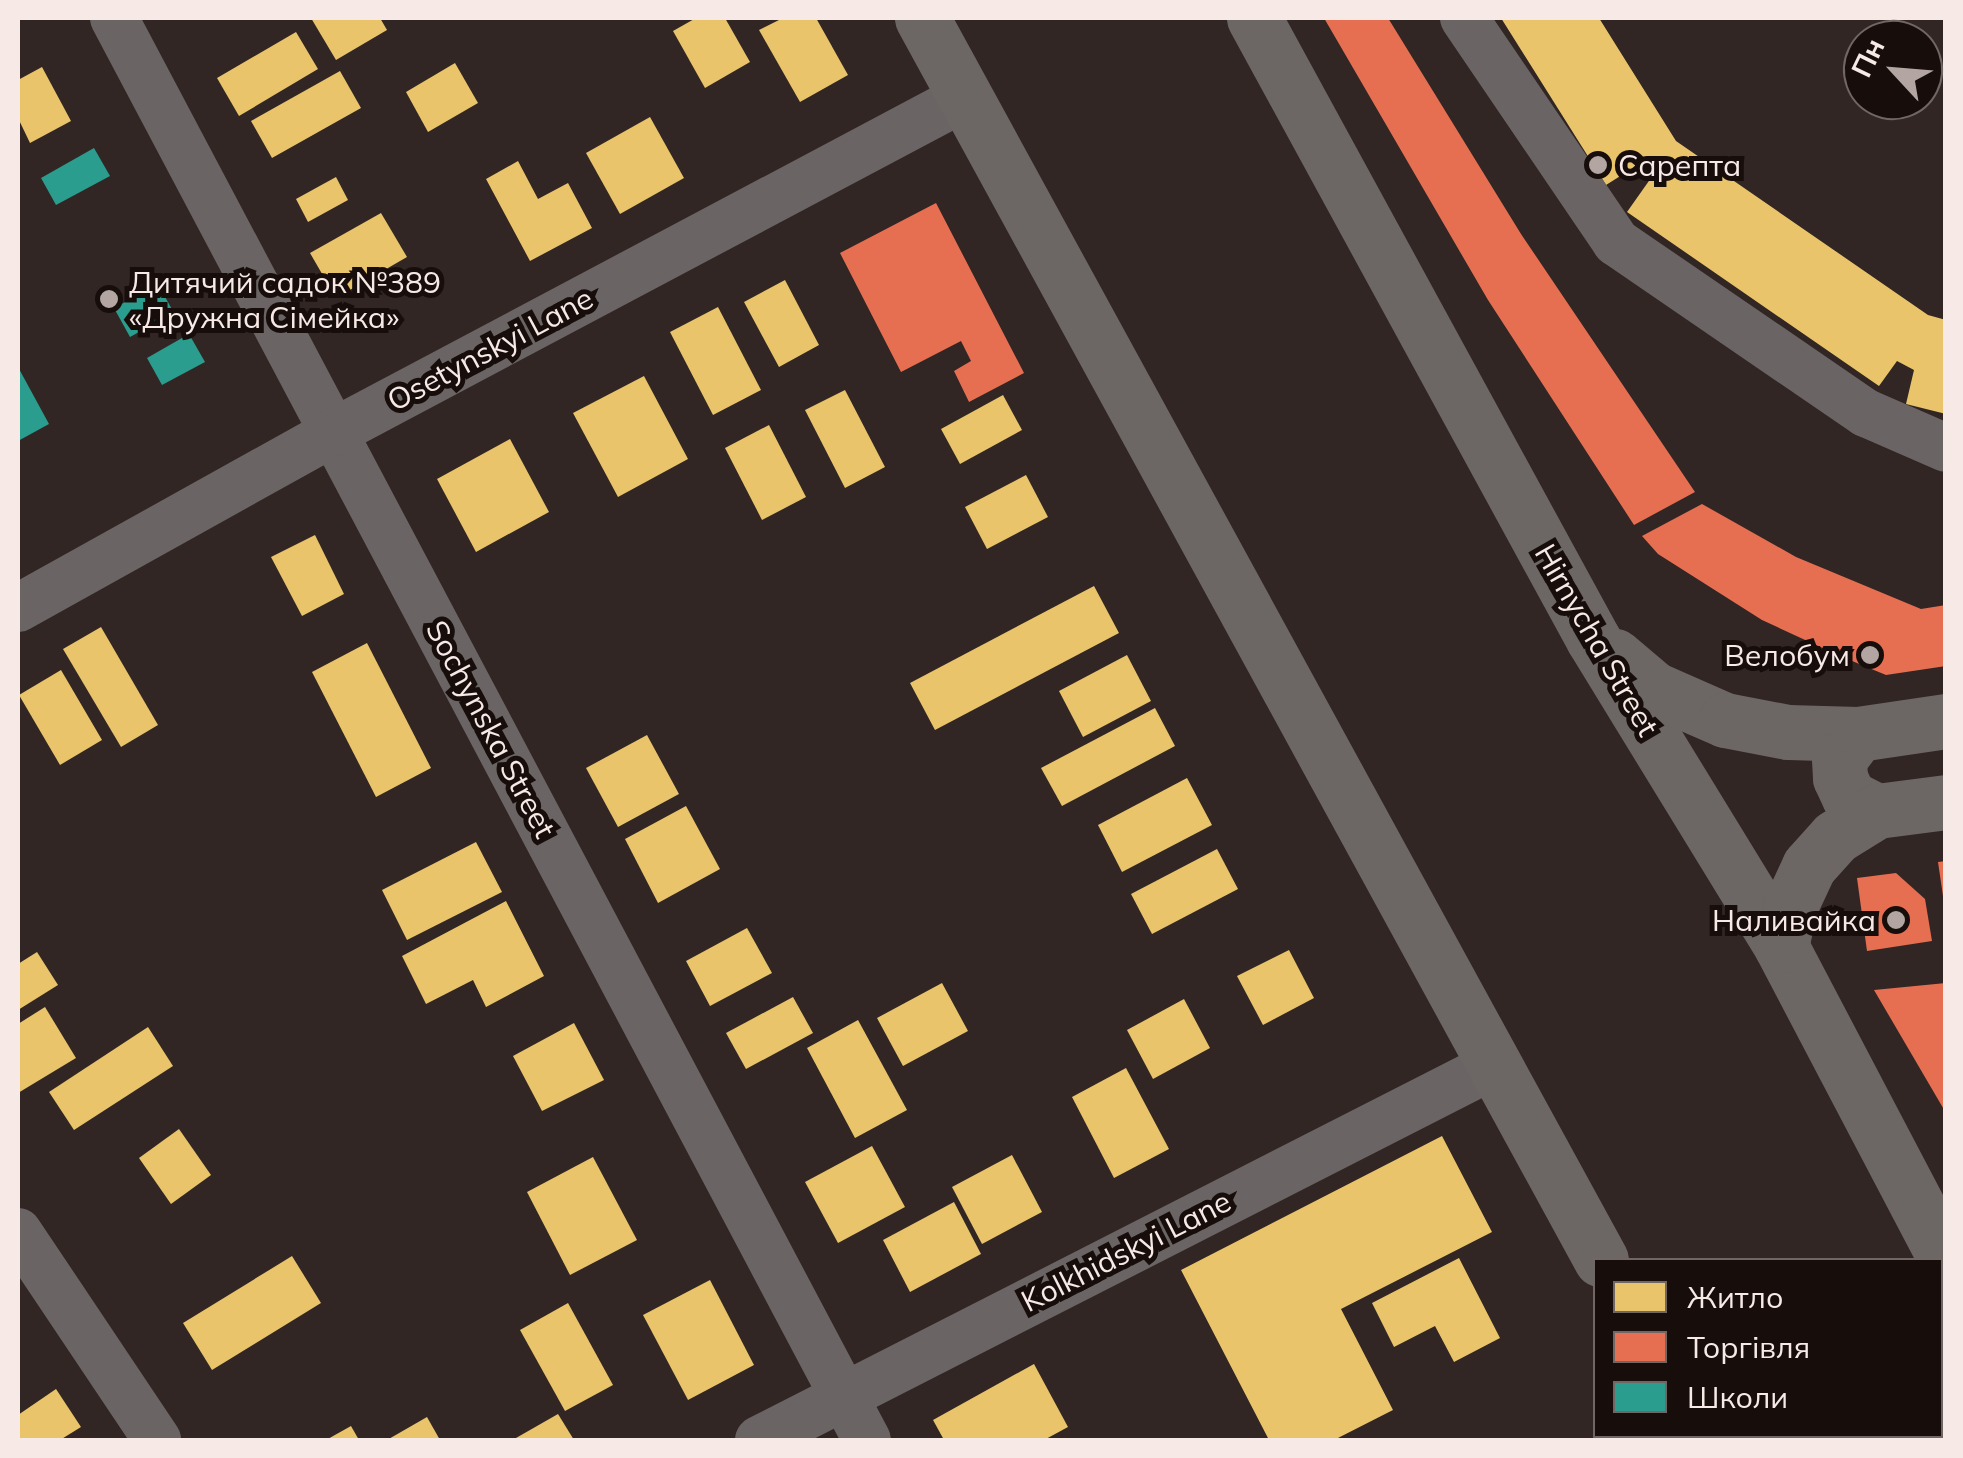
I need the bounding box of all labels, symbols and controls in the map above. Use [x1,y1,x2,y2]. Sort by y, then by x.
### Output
north arrow [1843,20,1943,120]
text: Пн [1843,32,1892,83]
place label: Сарепта [1618,147,1741,183]
marker: Сарепта [1587,154,1609,176]
place label: Дитячий садок №389 «Дружна Сімейка» [129,264,441,334]
street label: Osetynskyi Lane [381,280,599,418]
marker: Дитячий садок №389 «Дружна Сімейка» [98,288,120,310]
street label: Hirnycha Street [1528,538,1666,742]
street label: Sochynska Street [419,614,563,844]
place label: Велобум [1724,637,1850,673]
marker: Велобум [1859,644,1881,666]
place label: Наливайка [1712,902,1876,938]
marker: Наливайка [1885,909,1907,931]
street label: Kolkhidskyi Lane [1015,1183,1237,1319]
legend [1593,1258,1943,1438]
text: Житло [1687,1278,1783,1316]
text: Торгівля [1687,1328,1810,1366]
text: Школи [1687,1378,1788,1416]

